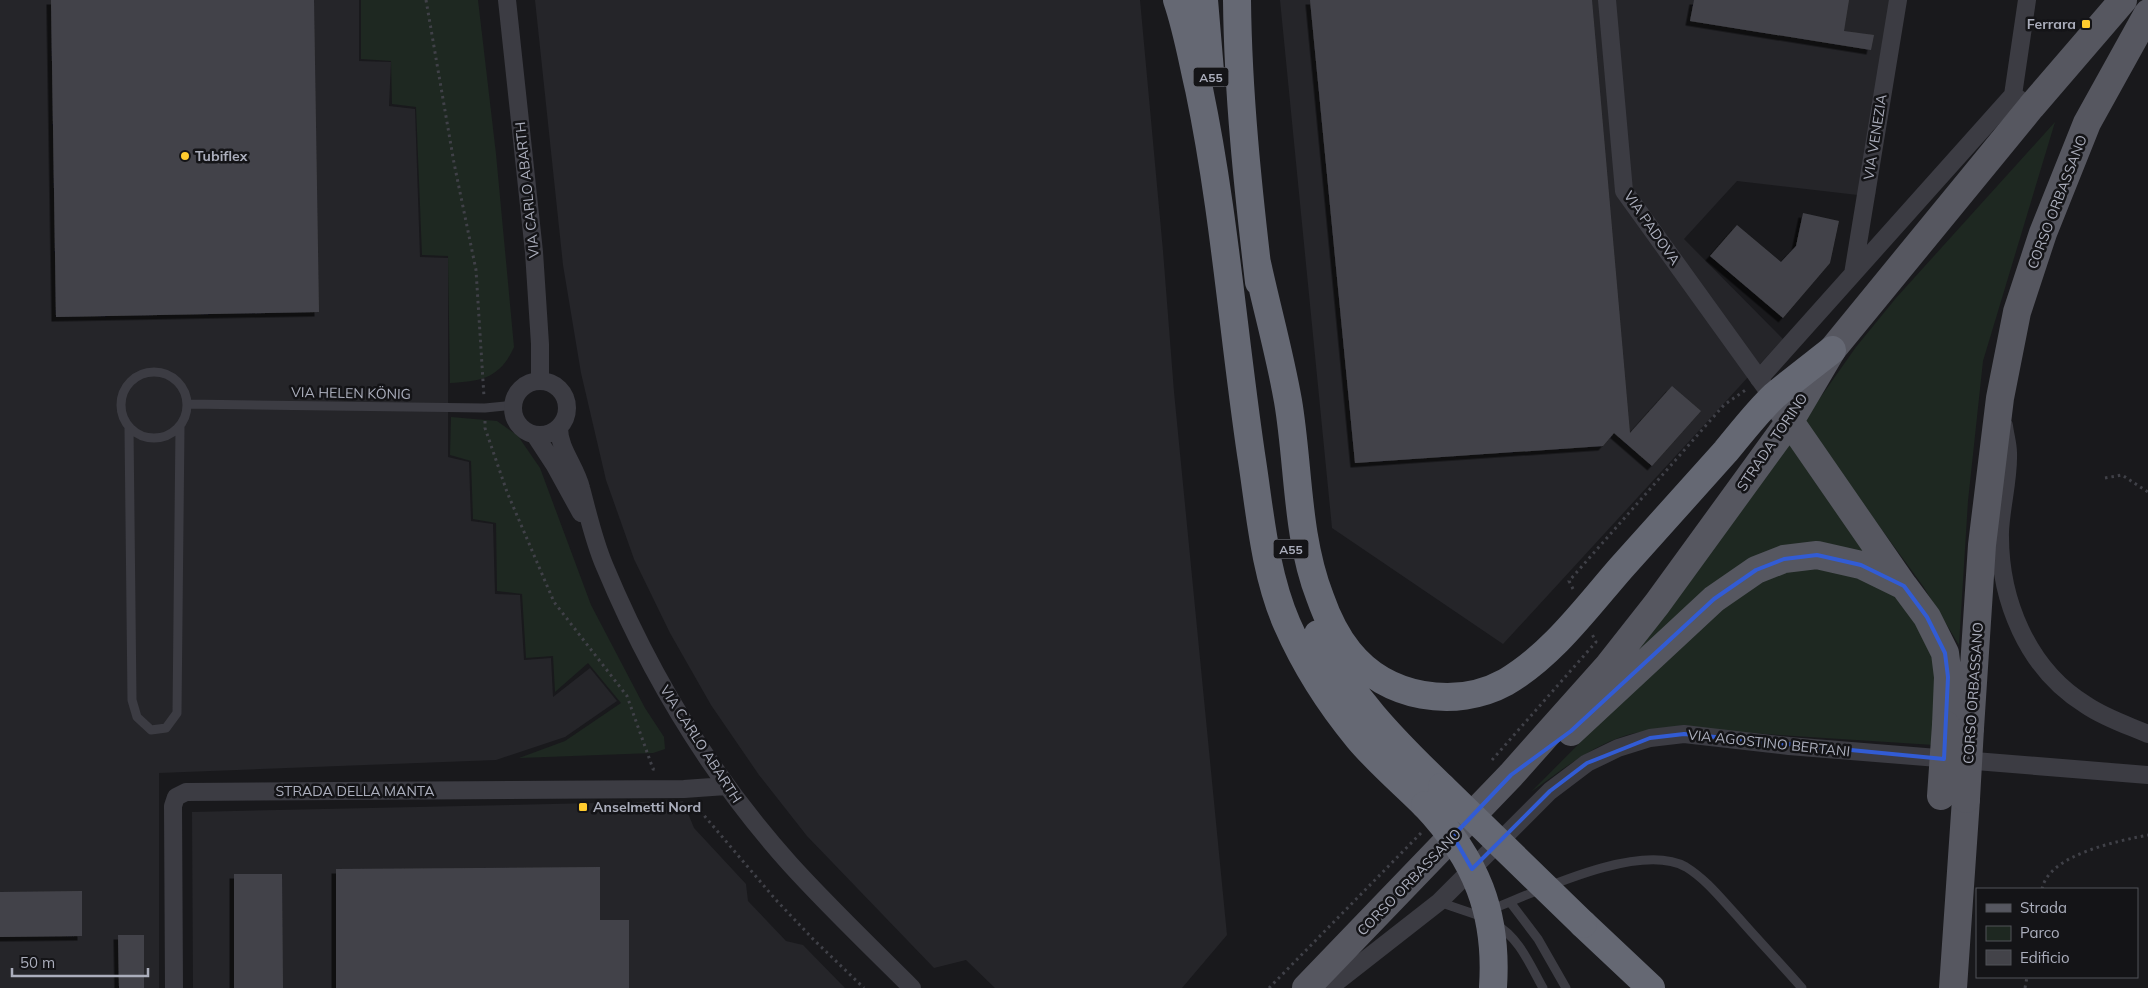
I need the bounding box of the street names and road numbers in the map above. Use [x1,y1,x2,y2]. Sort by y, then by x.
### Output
road number: A55 [1194,68,1228,86]
street label: VIA VENEZIA [1859,92,1891,181]
street label: VIA CARLO ABARTH [511,121,543,259]
street label: CORSO ORBASSANO [2023,132,2091,272]
street label: VIA PADOVA [1620,188,1684,269]
street label: VIA HELEN KÖNIG [291,383,411,403]
street label: STRADA TORINO [1733,390,1811,494]
road number: A55 [1274,540,1308,558]
street label: CORSO ORBASSANO [1959,622,1987,764]
street label: VIA CARLO ABARTH [656,682,746,806]
street label: VIA AGOSTINO BERTANI [1687,726,1851,760]
street label: STRADA DELLA MANTA [275,782,435,800]
street label: CORSO ORBASSANO [1353,825,1465,939]

